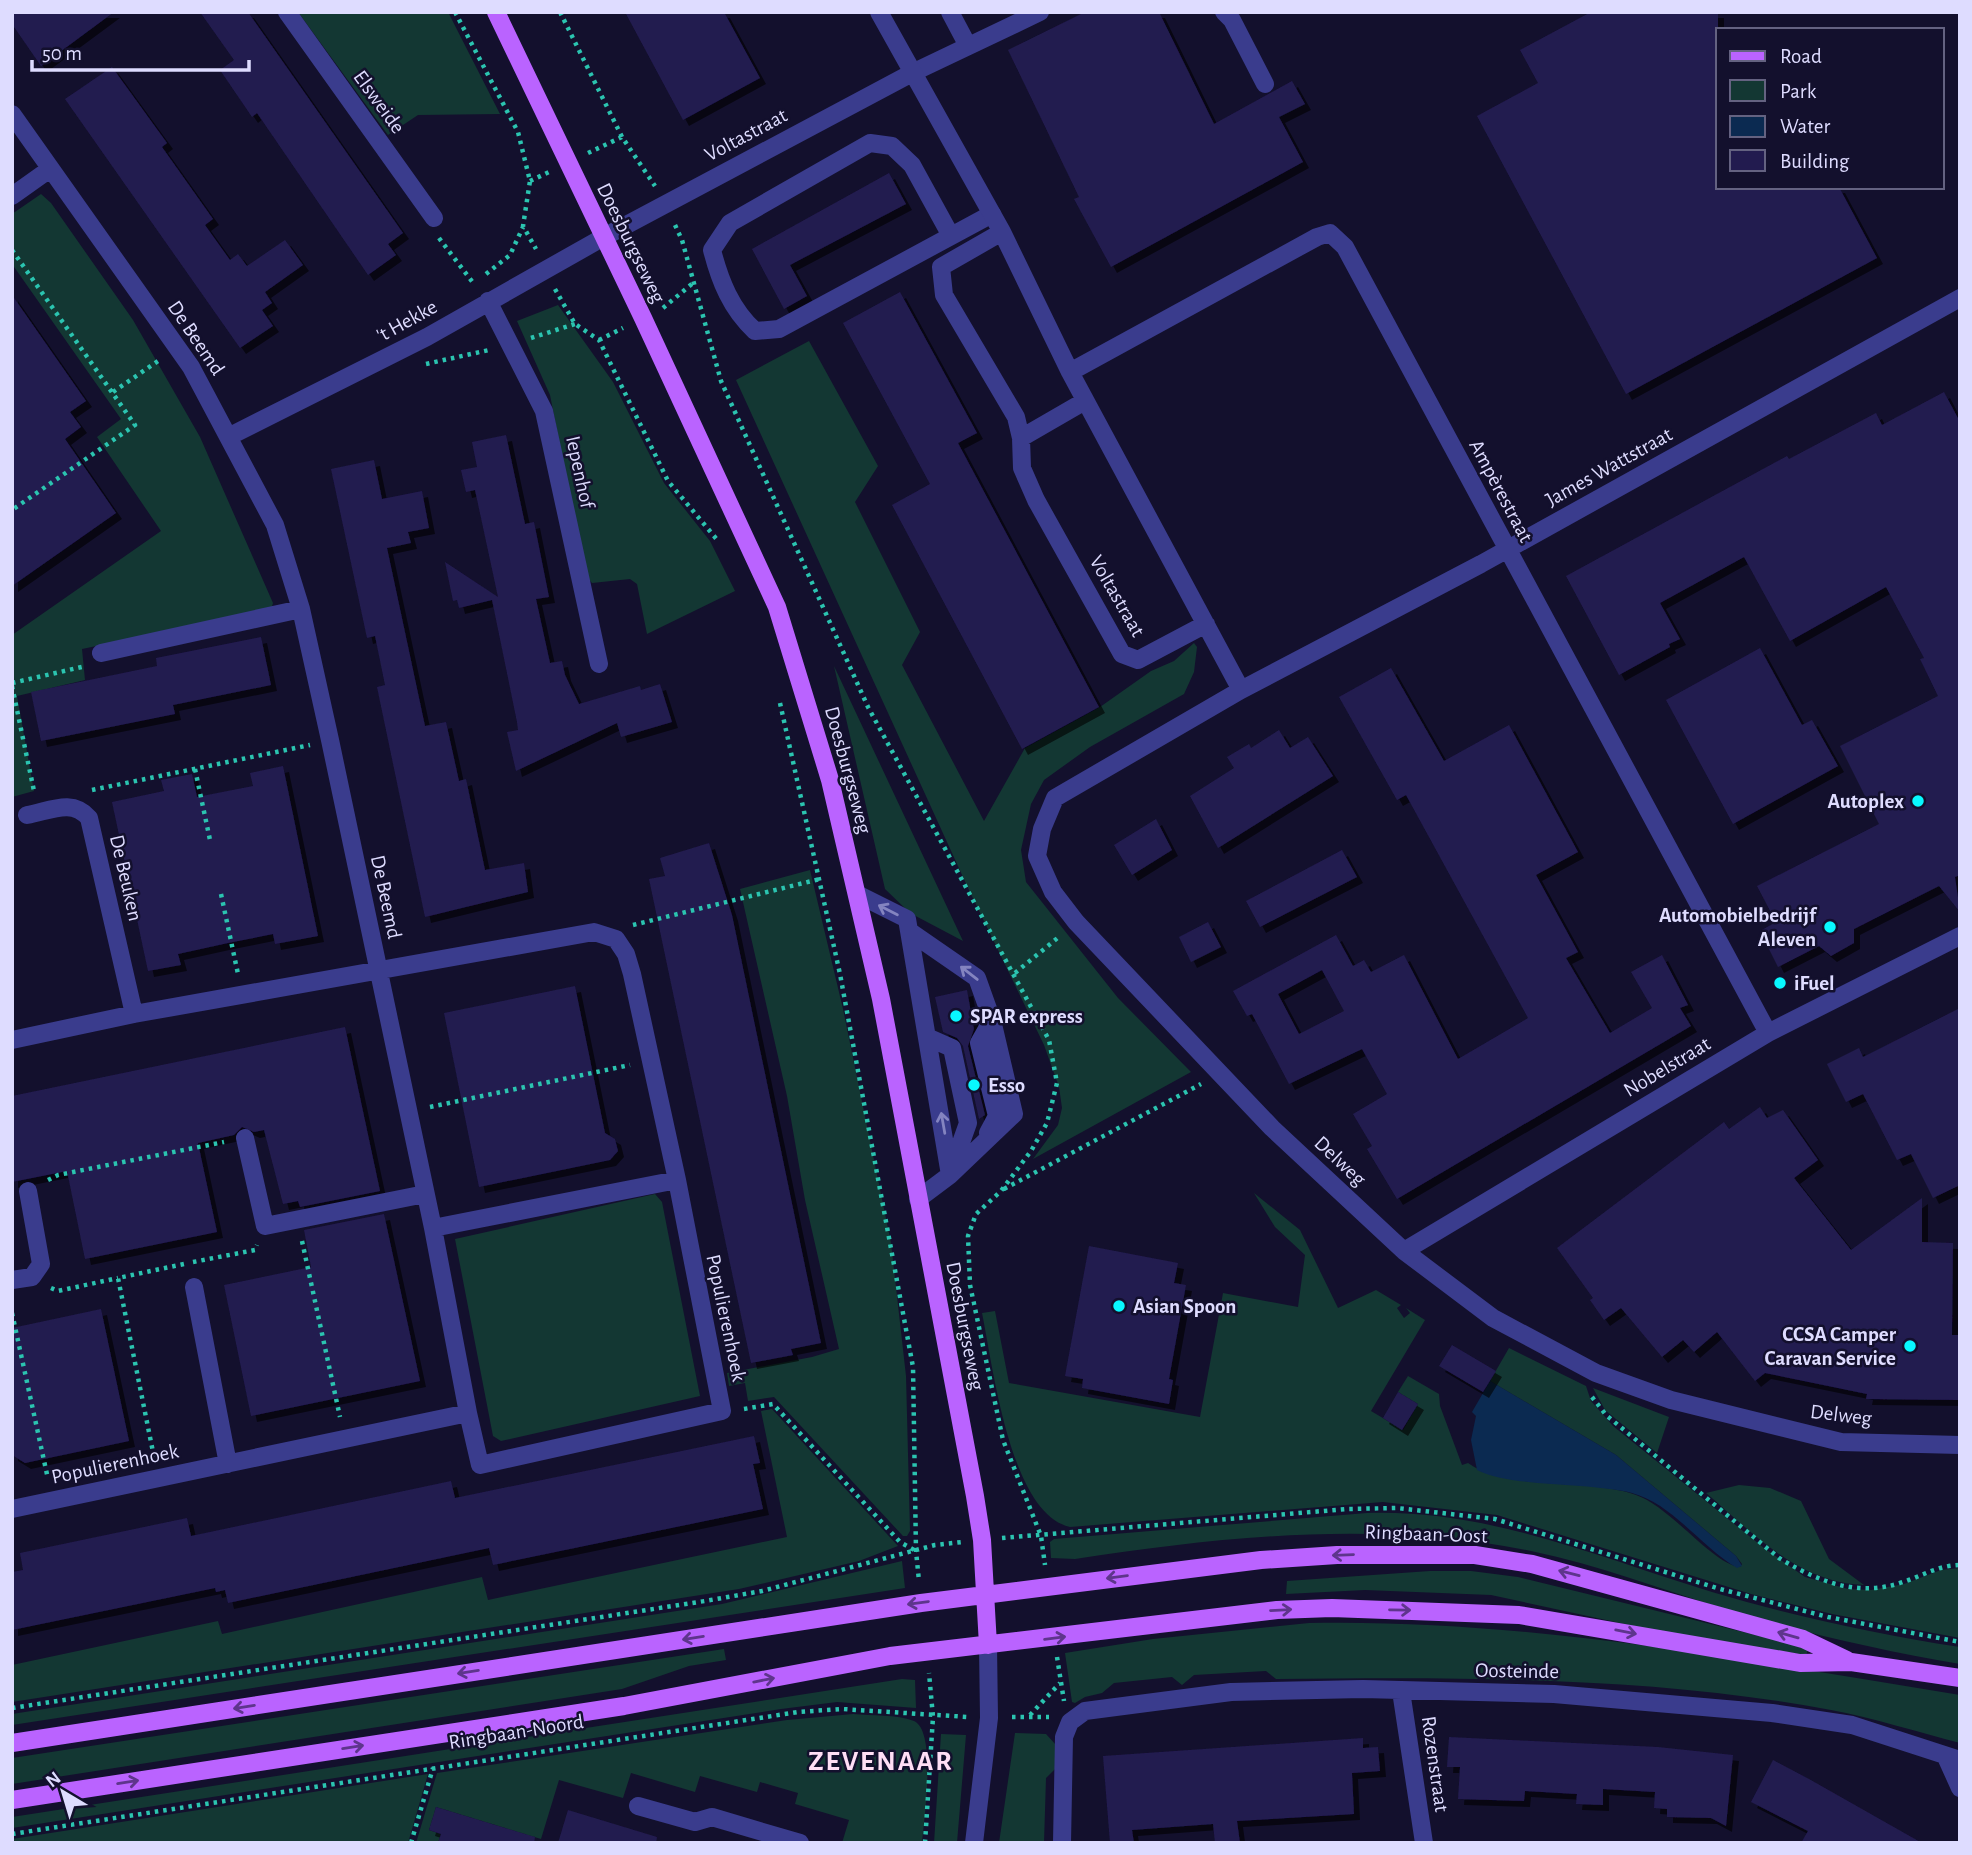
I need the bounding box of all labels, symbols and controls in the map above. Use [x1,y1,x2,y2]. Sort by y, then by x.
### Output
scale bar [32,28,248,72]
legend [1716,28,1944,189]
text: 50 m [42,43,82,64]
text: Road [1780,46,1822,67]
street label: Elsweide [349,67,409,137]
text: Park [1780,81,1817,102]
street label: Voltastraat [701,104,791,165]
text: Water [1780,116,1830,137]
text: Building [1780,151,1850,172]
street label: Doesburgseweg [593,180,669,307]
street label: 't Hekke [373,296,441,346]
street label: De Beemd [164,297,228,379]
street label: James Wattstraat [1542,423,1676,510]
street label: Iepenhof [562,434,598,512]
street label: Ampèrestraat [1465,436,1537,546]
street label: Voltastraat [1085,552,1149,640]
street label: Doesburgseweg [821,704,875,837]
place label: Autoplex [1828,791,1904,812]
marker: Autoplex [1910,793,1926,809]
street label: De Beuken [106,833,146,923]
street label: De Beemd [367,853,405,941]
one-way arrow [878,902,899,916]
place label: Automobielbedrijf Aleven [1659,905,1818,950]
marker: Automobielbedrijf Aleven [1822,919,1838,935]
one-way arrow [960,965,978,980]
place label: iFuel [1794,973,1835,994]
marker: iFuel [1772,975,1788,991]
place label: SPAR express [970,1006,1083,1027]
marker: SPAR express [948,1008,964,1024]
street label: Nobelstraat [1620,1033,1714,1101]
place label: Esso [988,1075,1025,1096]
marker: Esso [966,1077,982,1093]
one-way arrow [936,1112,949,1134]
street label: Delweg [1310,1132,1370,1190]
street label: Populierenhoek [702,1252,750,1384]
street label: Doesburgseweg [942,1260,988,1393]
place label: Asian Spoon [1133,1296,1236,1317]
marker: Asian Spoon [1111,1298,1127,1314]
place label: CCSA Camper Caravan Service [1764,1324,1897,1369]
marker: CCSA Camper Caravan Service [1902,1338,1918,1354]
street label: Delweg [1809,1401,1874,1429]
street label: Populierenhoek [49,1440,181,1488]
street label: Ringbaan-Oost [1364,1521,1488,1547]
one-way arrow [1332,1549,1355,1562]
one-way arrow [1558,1566,1581,1579]
one-way arrow [1106,1571,1129,1584]
one-way arrow [907,1597,930,1610]
one-way arrow [1269,1603,1292,1616]
one-way arrow [1388,1603,1411,1616]
one-way arrow [1614,1626,1637,1640]
one-way arrow [1777,1627,1799,1640]
one-way arrow [1044,1631,1066,1644]
one-way arrow [682,1632,705,1645]
street label: Oosteinde [1475,1660,1559,1682]
one-way arrow [458,1666,480,1679]
one-way arrow [752,1672,775,1686]
one-way arrow [233,1701,256,1714]
street label: Ringbaan-Noord [447,1711,585,1753]
street label: Rozenstraat [1418,1715,1452,1814]
one-way arrow [341,1741,364,1754]
district label: ZEVENAAR [808,1748,954,1776]
north arrow [28,1757,98,1827]
text: N [42,1768,65,1791]
one-way arrow [116,1775,139,1788]

